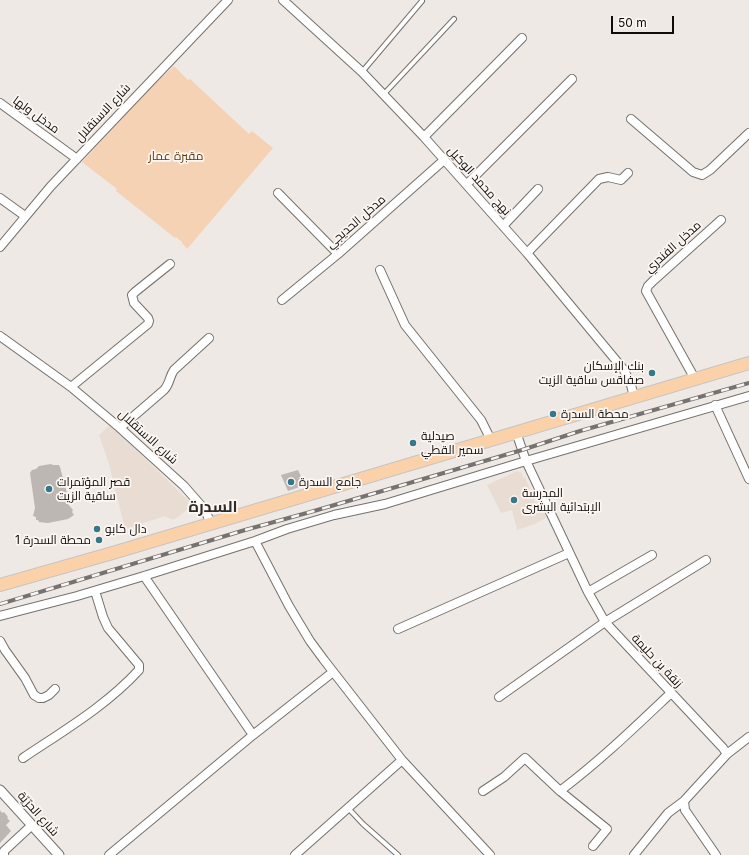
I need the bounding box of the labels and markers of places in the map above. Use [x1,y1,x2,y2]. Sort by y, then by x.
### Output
place label: بنك الإسكان صفاقس ساقية الزيت [539,359,644,387]
marker: بنك الإسكان صفاقس ساقية الزيت [647,368,657,378]
place label: محطة السدرة [561,407,629,421]
marker: محطة السدرة [548,409,558,419]
place label: صيدلية سمير القطي [421,429,483,457]
marker: صيدلية سمير القطي [408,438,418,448]
place label: قصر المؤتمرات ساقية الزيت [57,475,130,503]
place label: جامع السدرة [299,475,361,489]
marker: جامع السدرة [286,477,296,487]
marker: قصر المؤتمرات ساقية الزيت [44,484,54,494]
place label: المدرسة الإبتدائية البشرى [522,486,601,514]
marker: المدرسة الإبتدائية البشرى [509,495,519,505]
place label: دال كابو [105,522,147,536]
marker: دال كابو [92,524,102,534]
place label: محطة السدرة 1 [15,533,91,547]
marker: محطة السدرة 1 [94,535,104,545]

